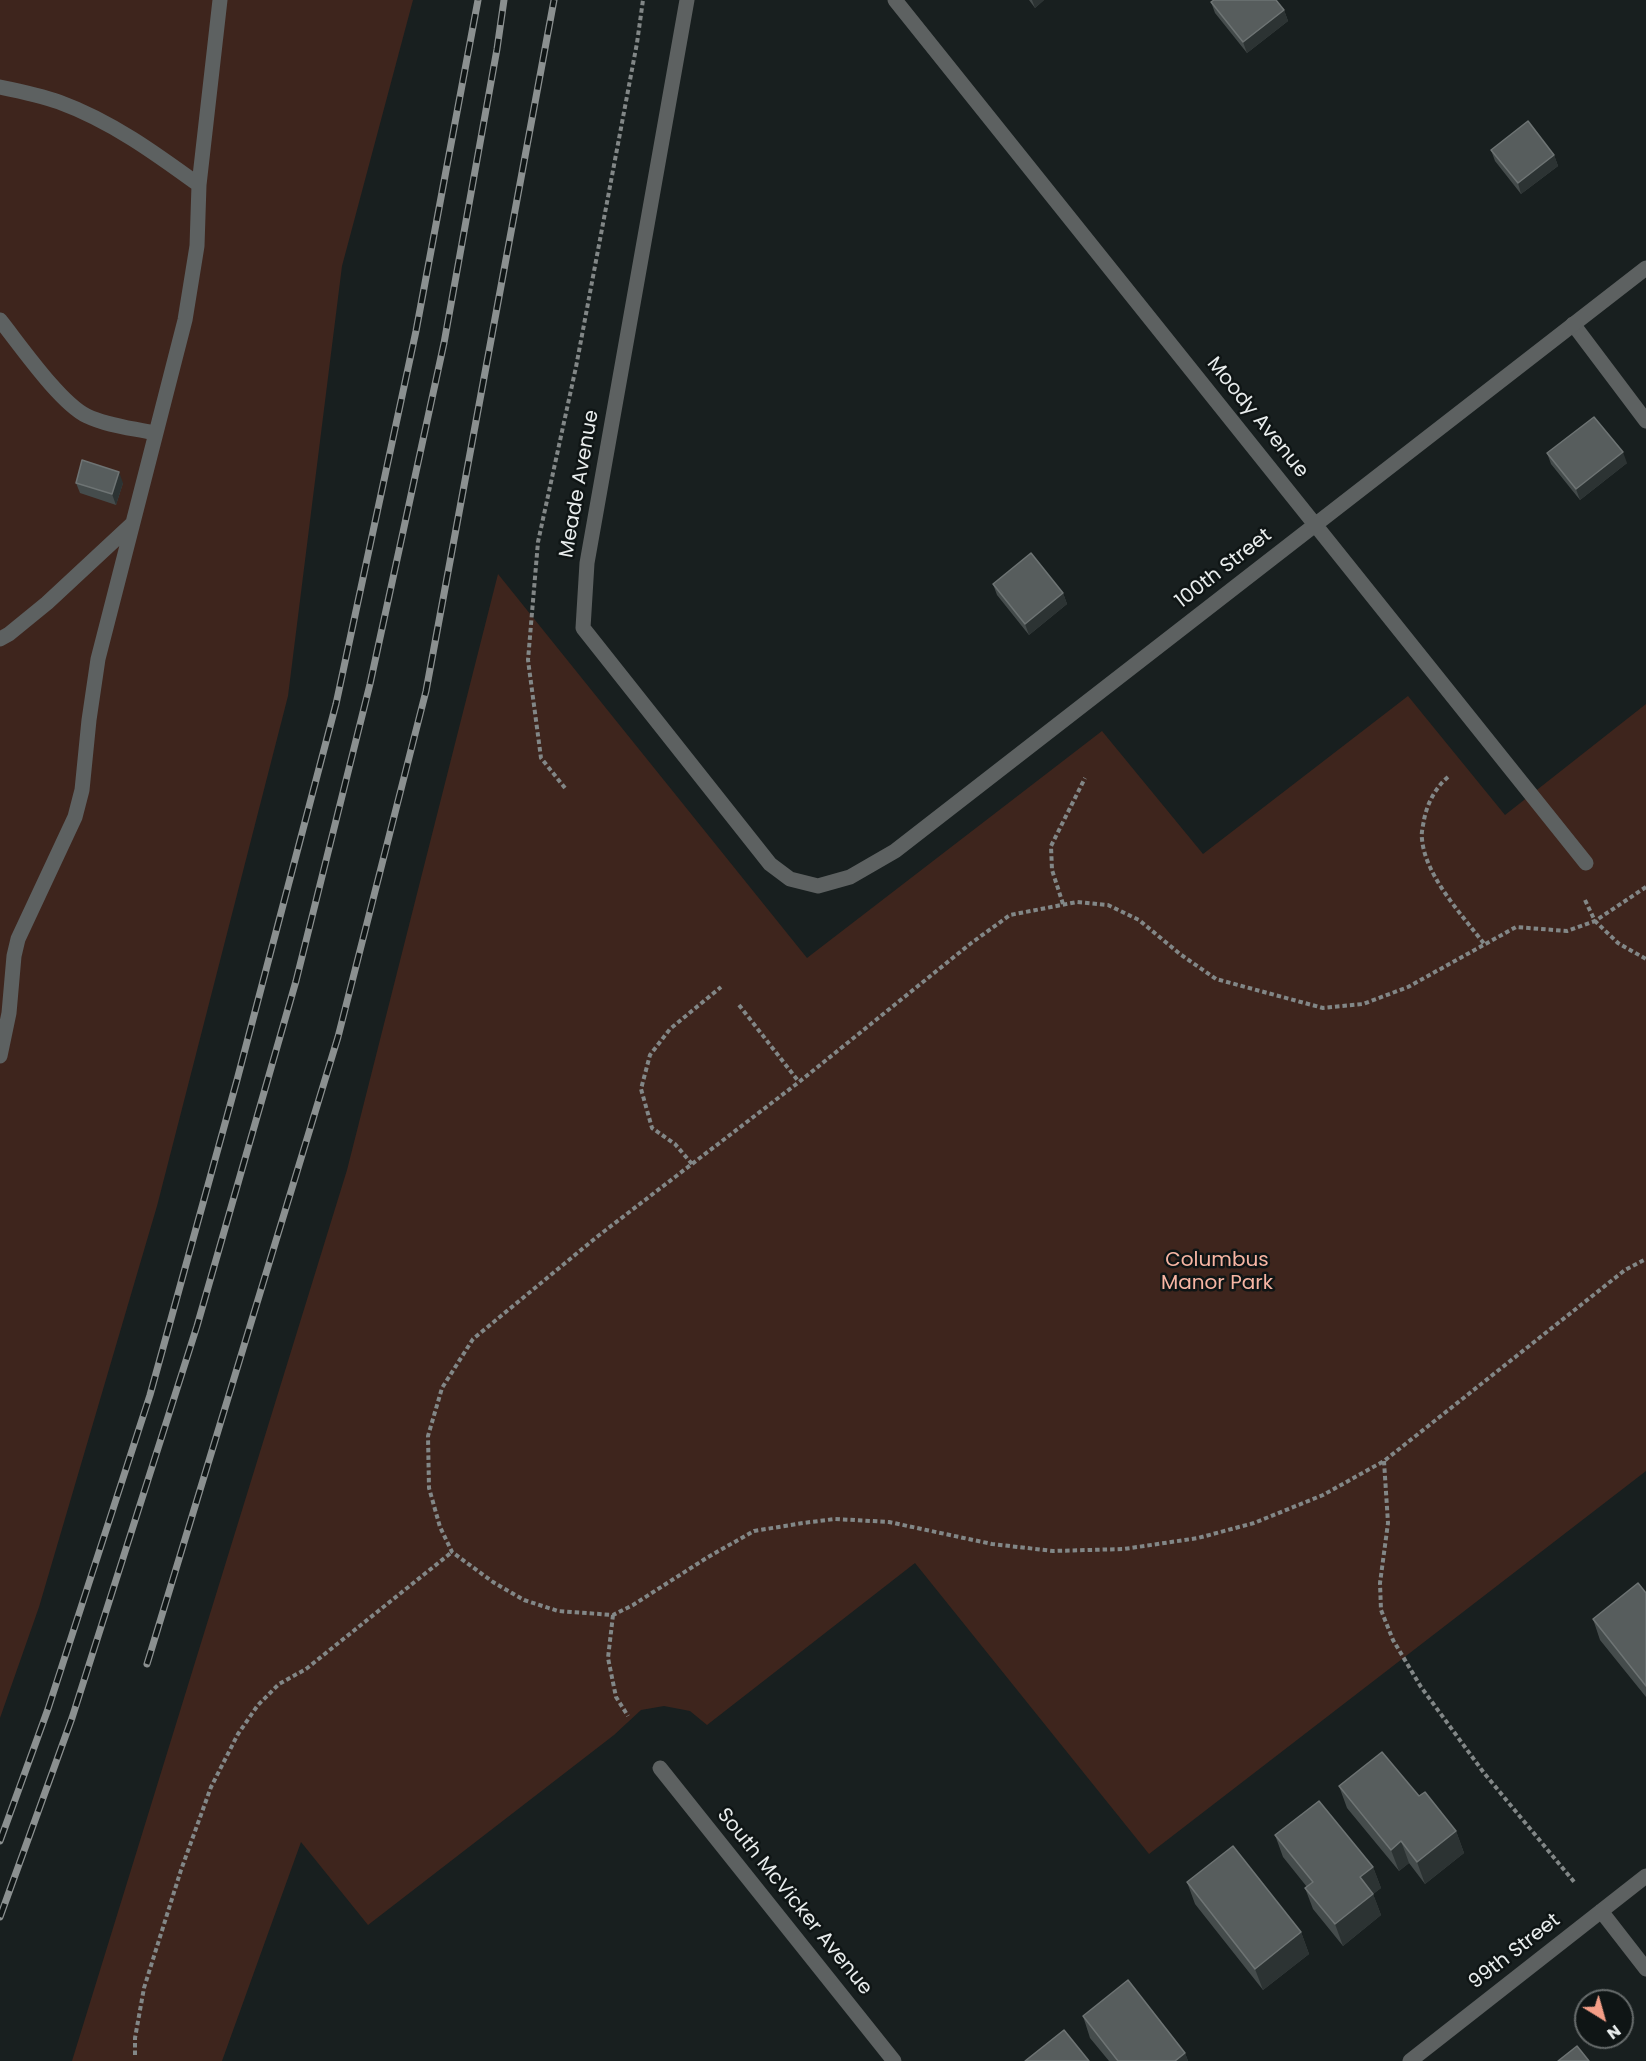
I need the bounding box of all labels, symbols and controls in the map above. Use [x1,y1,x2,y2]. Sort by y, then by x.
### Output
street label: Moody Avenue [1201,353,1313,483]
street label: Meade Avenue [555,408,605,560]
street label: 100th Street [1171,524,1277,614]
park label: Columbus Manor Park [1161,1249,1273,1296]
street label: South McVicker Avenue [711,1804,877,2000]
street label: 99th Street [1465,1909,1565,1995]
north arrow [1574,1989,1634,2049]
text: N [1602,2019,1626,2045]

